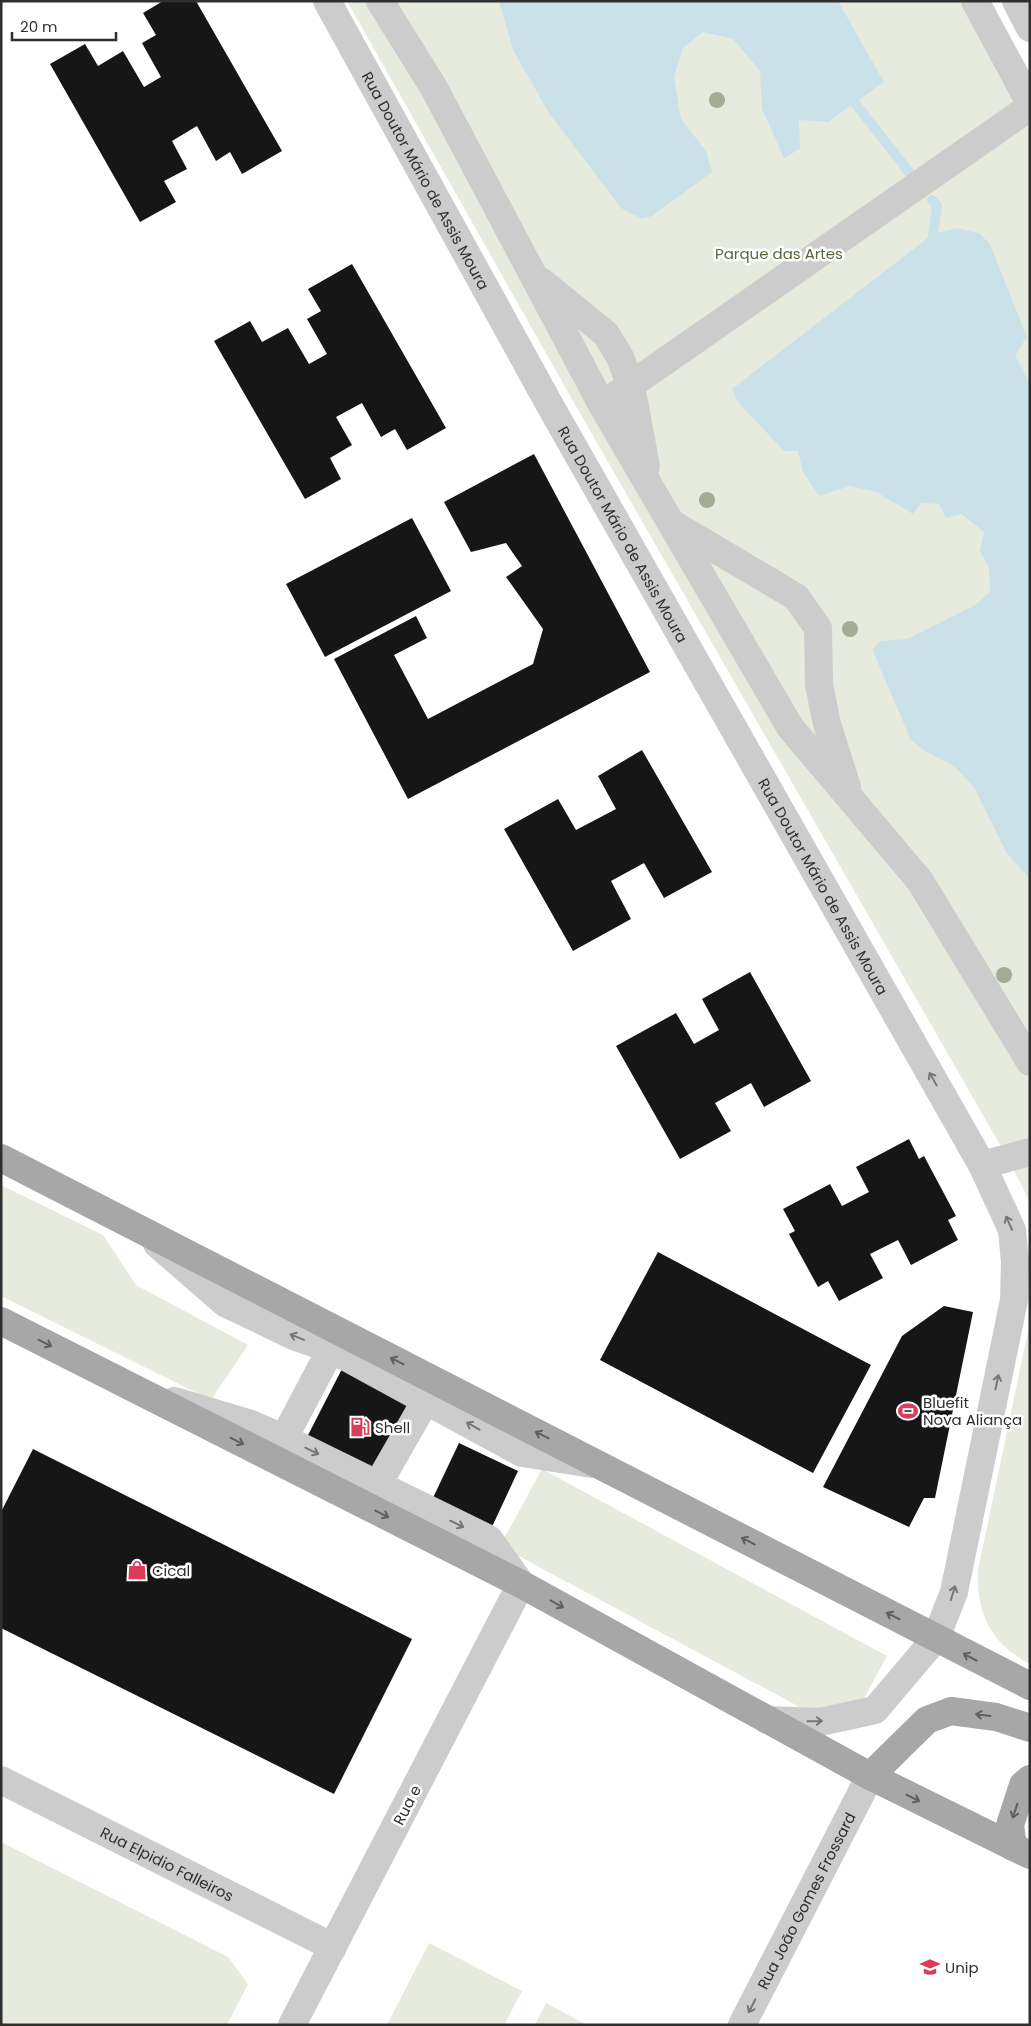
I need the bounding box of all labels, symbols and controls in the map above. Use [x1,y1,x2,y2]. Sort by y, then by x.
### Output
scale bar [12,10,116,42]
text: 20 m [20,16,58,37]
street label: Rua Doutor Mário de Assis Moura [357,68,495,293]
park label: Parque das Artes [715,243,843,264]
street label: Rua Doutor Mário de Assis Moura [553,422,693,646]
street label: Rua Doutor Mário de Assis Moura [753,774,893,998]
one-way arrow [928,1072,937,1087]
one-way arrow [1003,1216,1013,1231]
one-way arrow [290,1332,305,1341]
one-way arrow [37,1339,52,1349]
one-way arrow [390,1356,405,1365]
one-way arrow [993,1375,1003,1391]
place label: Bluefit Nova Aliança [923,1392,1022,1430]
sports icon: Bluefit Nova Aliança [897,1400,919,1422]
fuel station icon: Shell [349,1416,371,1438]
place label: Shell [375,1417,410,1438]
one-way arrow [466,1421,481,1431]
one-way arrow [534,1430,549,1440]
one-way arrow [229,1436,244,1446]
one-way arrow [304,1446,319,1456]
one-way arrow [374,1509,389,1519]
one-way arrow [449,1520,464,1529]
one-way arrow [741,1536,756,1546]
shop icon: Cical [126,1559,148,1581]
place label: Cical [152,1560,190,1581]
one-way arrow [949,1585,958,1601]
one-way arrow [550,1599,565,1609]
one-way arrow [885,1611,900,1621]
one-way arrow [963,1652,978,1662]
one-way arrow [975,1710,991,1720]
one-way arrow [807,1716,823,1726]
street label: Rua e [388,1781,426,1829]
one-way arrow [905,1794,920,1803]
one-way arrow [1009,1803,1019,1819]
street label: Rua João Gomes Frossard [752,1808,860,1993]
street label: Rua Elpidio Falleiros [97,1821,238,1906]
school or university icon: Unip [919,1956,941,1978]
place label: Unip [945,1957,979,1978]
one-way arrow [747,1999,757,2014]

